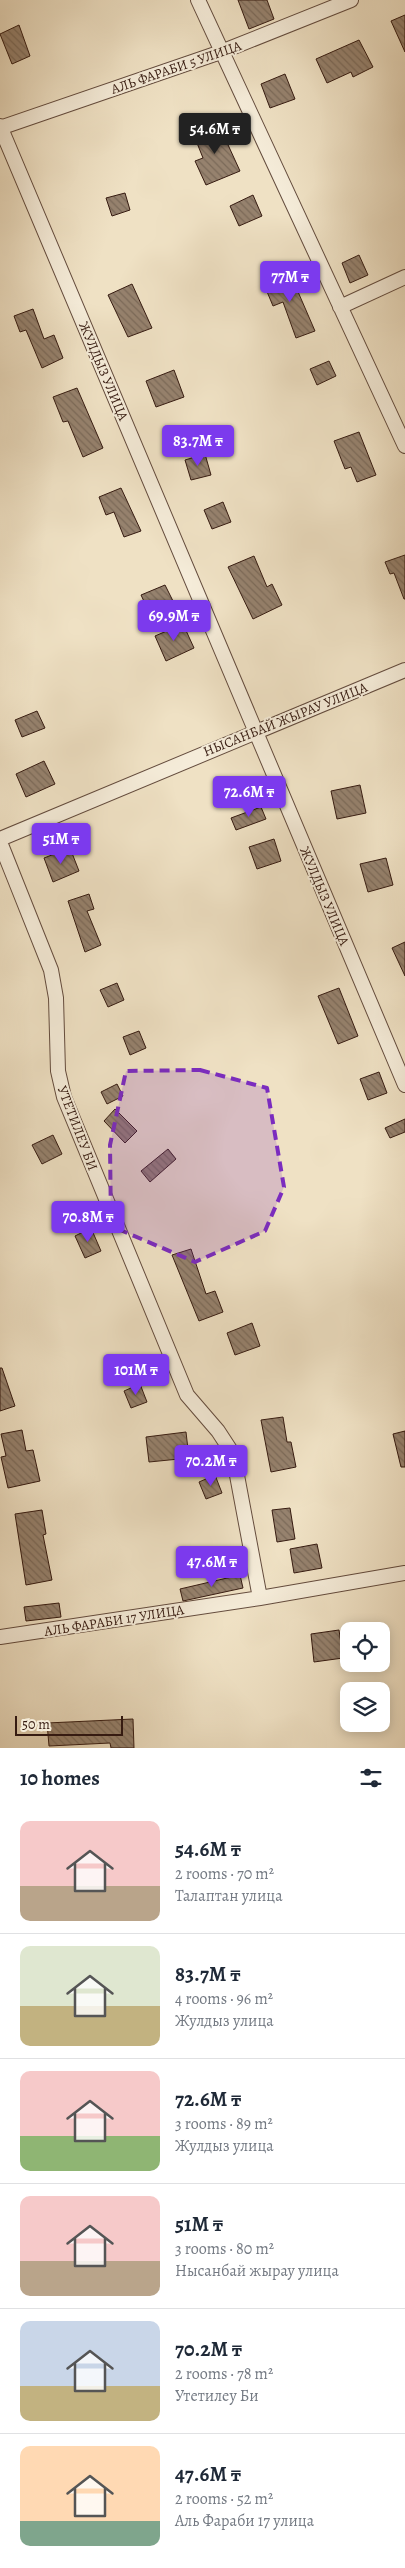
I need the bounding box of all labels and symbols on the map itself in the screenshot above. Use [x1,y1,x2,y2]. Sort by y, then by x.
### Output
street label: АЛЬ ФАРАБИ 5 УЛИЦА [107,36,245,99]
pin: 54.6M ₸ [169,112,261,155]
pin: 77M ₸ [255,260,325,303]
street label: ЖУЛДЫЗ УЛИЦА [74,319,133,424]
pin: 83.7M ₸ [152,424,244,467]
pin: 69.9M ₸ [128,600,220,642]
street label: НЫСАНБАЙ ЖЫРАУ УЛИЦА [200,677,371,761]
pin: 72.6M ₸ [203,776,295,818]
pin: 51M ₸ [26,822,96,865]
street label: ЖУЛДЫЗ УЛИЦА [295,844,354,949]
street label: УТЕТИЛЕУ БИ [53,1083,102,1173]
pin: 70.8M ₸ [42,1200,134,1243]
pin: 101M ₸ [95,1354,177,1396]
pin: 70.2M ₸ [165,1444,257,1487]
pin: 47.6M ₸ [166,1546,258,1588]
street label: АЛЬ ФАРАБИ 17 УЛИЦА [42,1600,186,1641]
scale bar [15,1713,122,1736]

